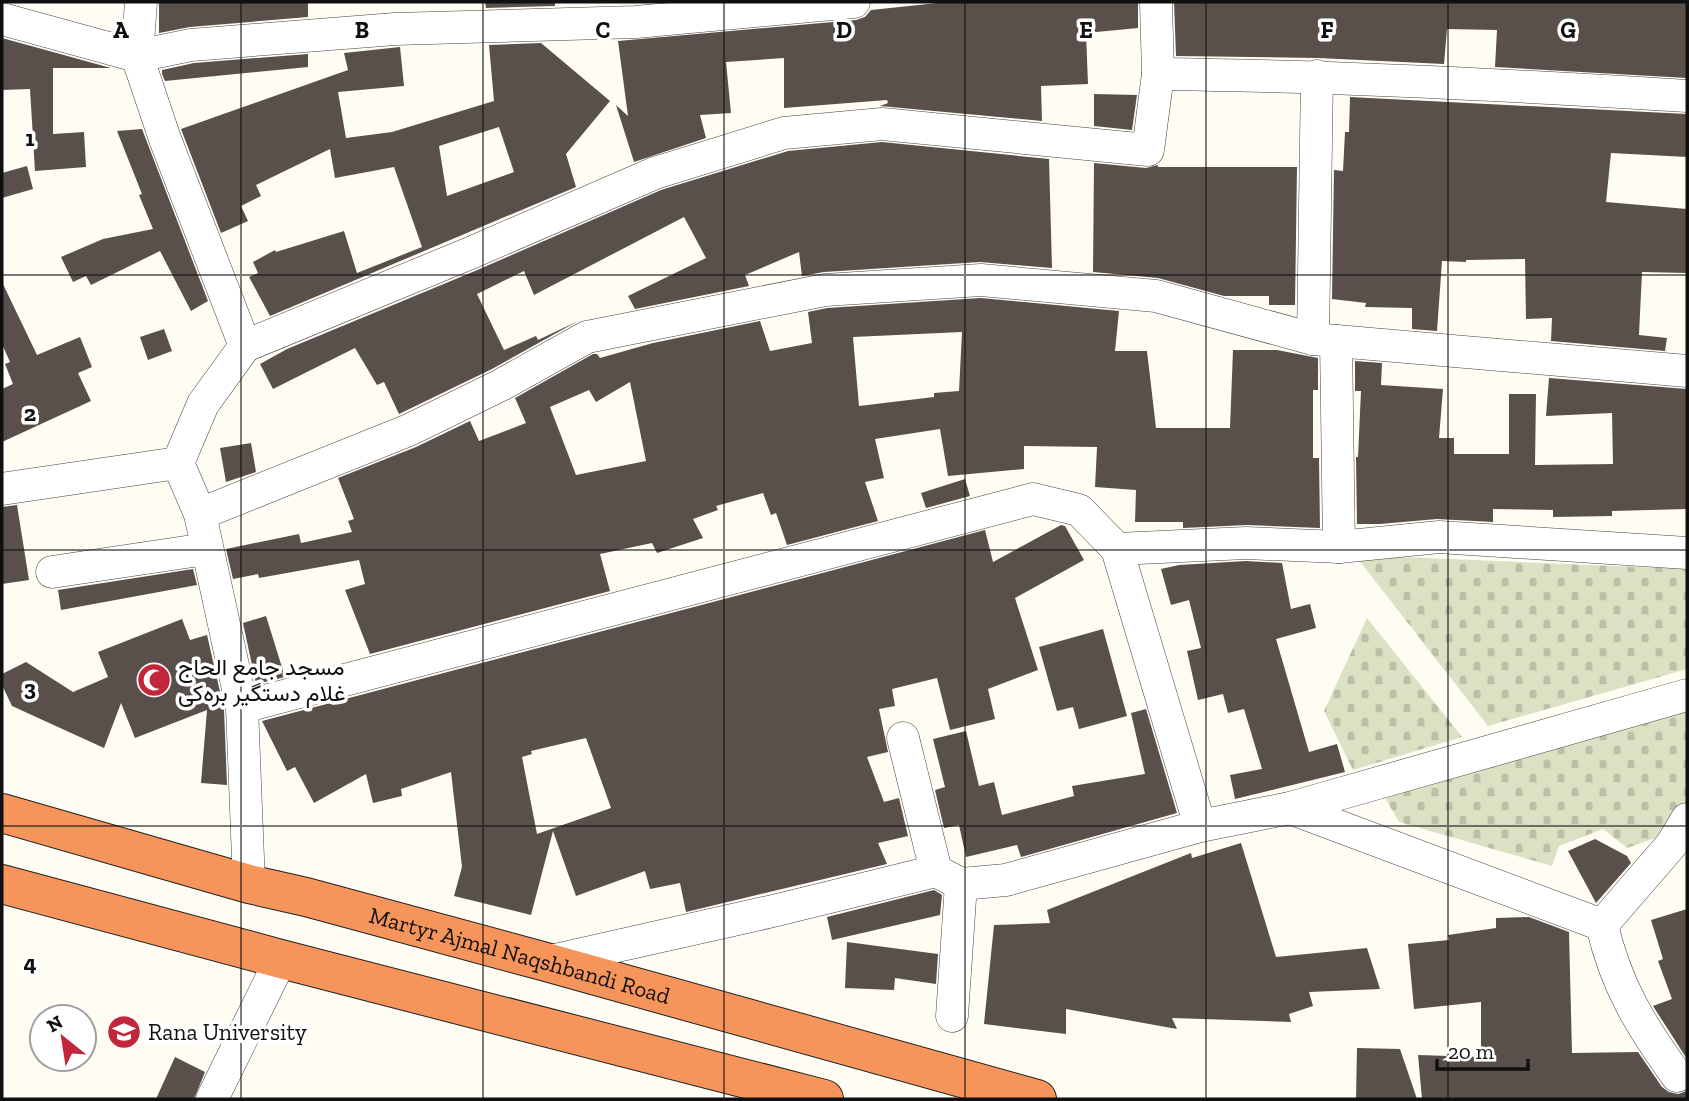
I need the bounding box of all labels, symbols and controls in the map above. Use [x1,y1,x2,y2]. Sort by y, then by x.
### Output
text: A [113,16,129,44]
text: B [355,16,369,44]
text: C [596,16,610,44]
text: D [836,16,852,44]
text: E [1079,16,1093,44]
text: F [1320,16,1334,44]
text: G [1560,16,1576,44]
text: 1 [25,124,35,152]
text: 2 [24,399,36,427]
place label: مسجد جامع الحاج غلام دستگیر بره‌کی [178,653,345,708]
mosque icon: مسجد جامع الحاج غلام دستگیر بره‌کی [135,661,173,699]
text: 3 [24,674,36,702]
street label: Martyr Ajmal Naqshbandi Road [366,901,674,1010]
text: 4 [23,949,37,977]
north arrow [28,1003,98,1073]
text: N [43,1010,67,1037]
school or university icon: Rana University [105,1013,143,1051]
place label: Rana University [148,1018,307,1046]
scale bar [1437,1028,1528,1072]
text: 20 m [1448,1039,1494,1064]

